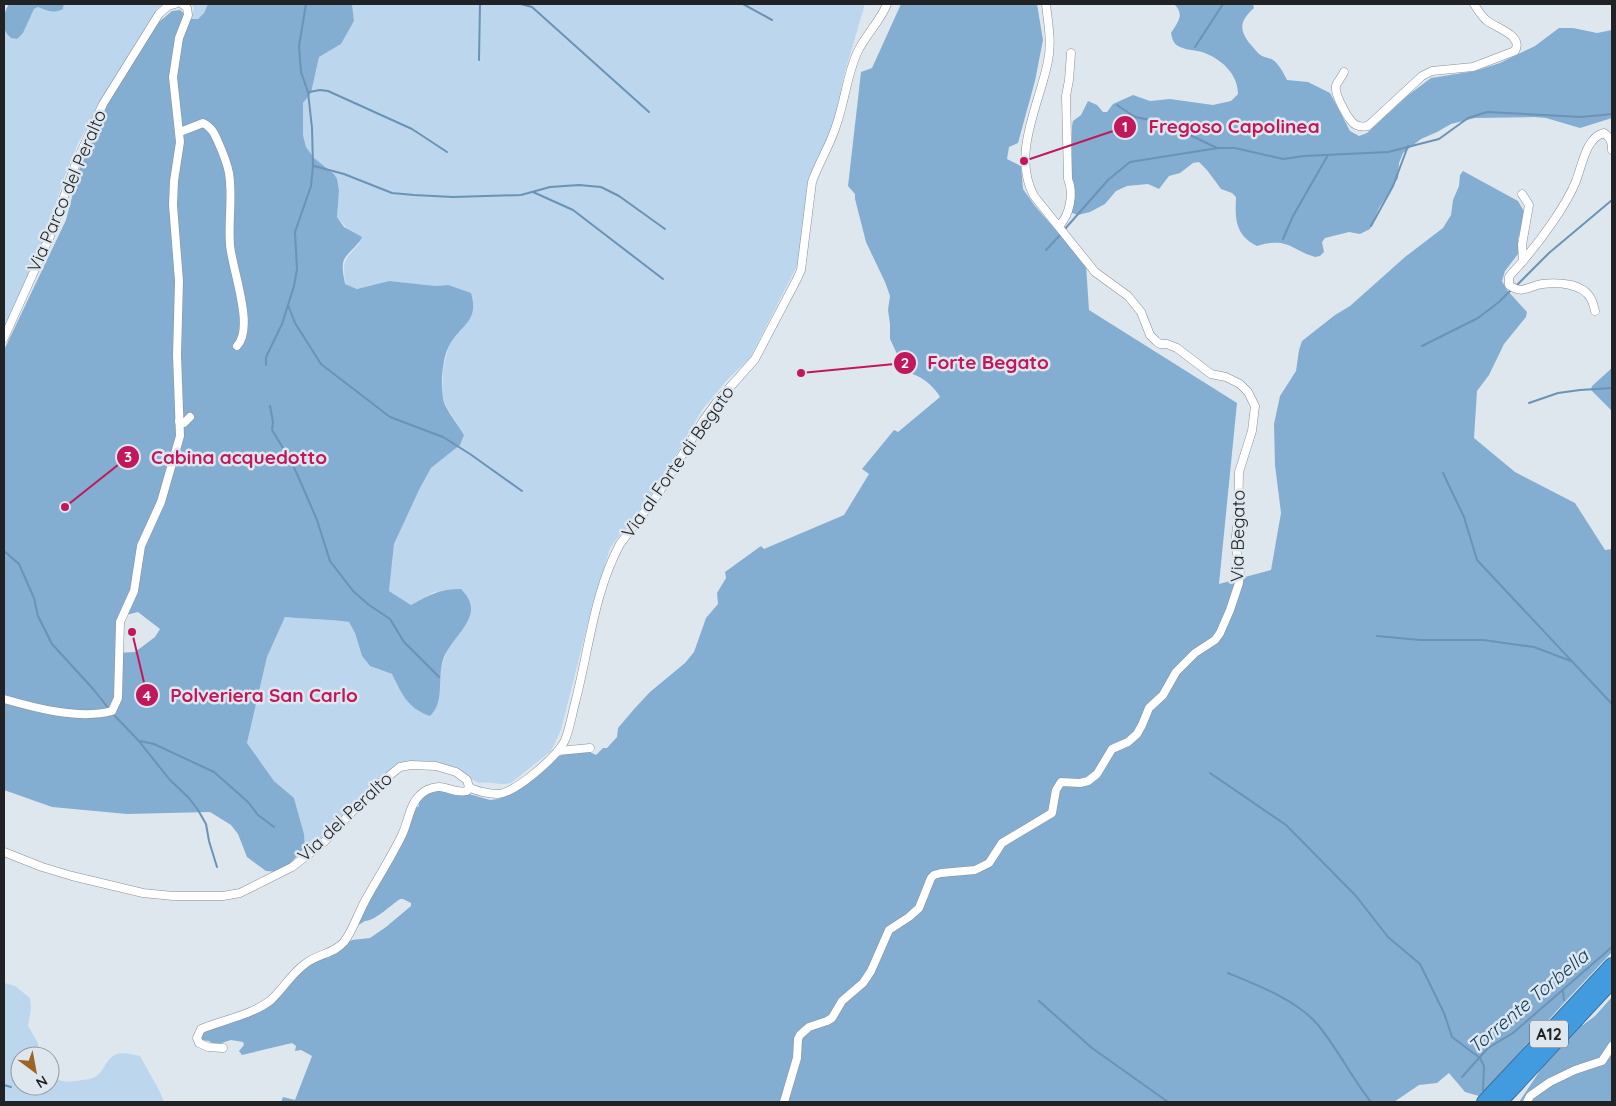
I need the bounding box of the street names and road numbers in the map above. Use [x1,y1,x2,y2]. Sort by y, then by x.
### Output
street label: Via Parco del Peralto [22,106,111,276]
street label: Via al Forte di Begato [616,381,739,542]
street label: Via Begato [1225,490,1250,582]
street label: Via del Peralto [293,767,397,866]
road number: A12 [1530,1021,1568,1048]

